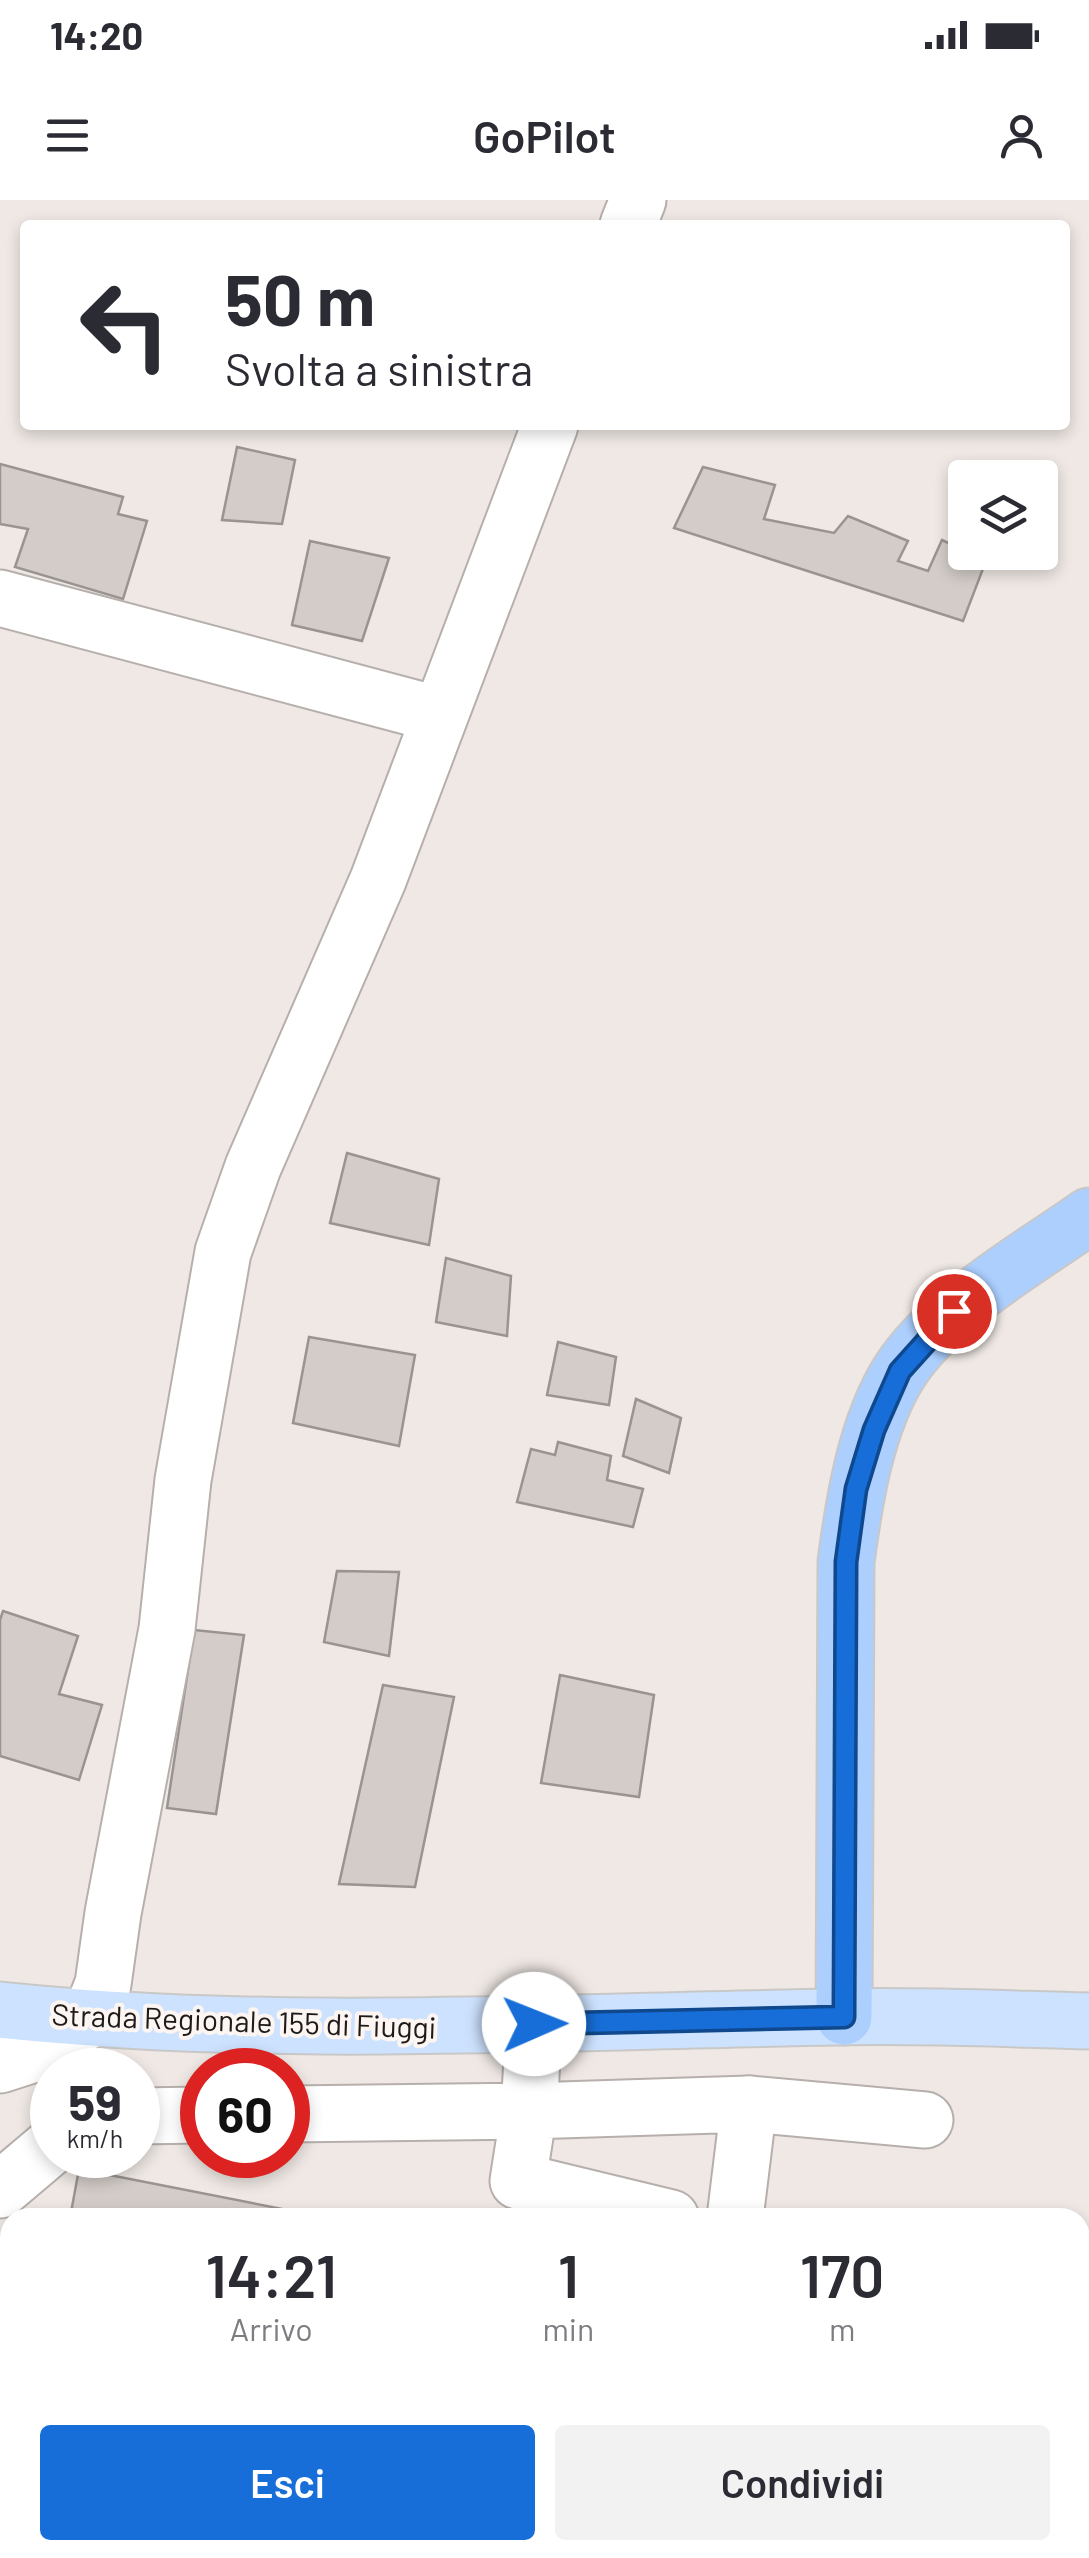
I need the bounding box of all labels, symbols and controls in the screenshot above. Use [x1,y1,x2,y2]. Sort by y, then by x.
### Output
text: 14:20 [50,12,143,58]
icon: menu [40,108,95,163]
text: GoPilot [473,108,616,162]
icon: person [994,108,1049,163]
text: 50 m [225,256,375,340]
icon: left [60,260,190,390]
text: Svolta a sinistra [225,341,533,395]
map controls [948,460,1058,570]
button: layers [948,460,1058,570]
pin [912,1269,997,1354]
icon: arrive [927,1284,982,1339]
position arrow [482,1972,586,2076]
street label: Strada Regionale 155 di Fiuggi [51,1995,437,2045]
speed limit sign: 60 [180,2048,310,2178]
text: 59 [68,2071,122,2131]
text: km/h [67,2123,123,2153]
text: 14:21 [206,2238,337,2310]
text: 1 [558,2238,579,2310]
text: 170 [800,2238,884,2310]
text: Arrivo [230,2309,313,2347]
text: min [542,2309,594,2347]
text: m [829,2309,855,2347]
button: Esci [40,2425,535,2540]
button: Condividi [555,2425,1050,2540]

